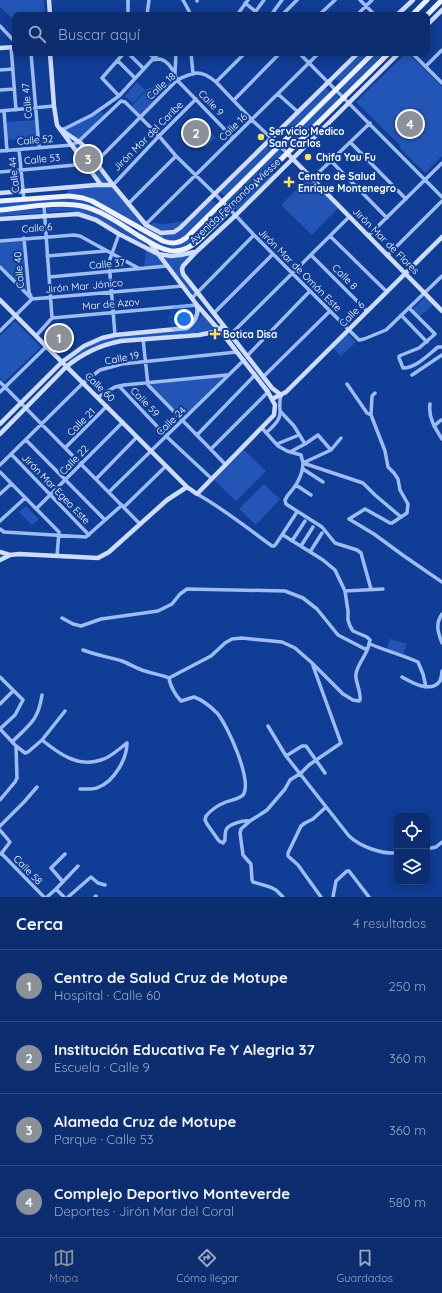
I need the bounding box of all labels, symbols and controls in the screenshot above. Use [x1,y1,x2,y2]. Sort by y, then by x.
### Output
search box [12,12,430,56]
icon: search [26,23,48,45]
text: Buscar aquí [58,25,140,44]
street label: Calle 18 [144,70,178,102]
street label: Calle 47 [19,83,35,119]
street label: Calle 9 [196,87,227,119]
street label: Jirón Mar del Caribe [110,98,186,174]
pin: 4 [397,109,423,139]
street label: Calle 16 [216,110,250,144]
pin: 2 [183,118,209,148]
place label: Servicio Medico San Carlos [269,125,344,150]
street label: Calle 52 [16,132,54,148]
marker: Servicio Medico San Carlos [256,132,266,142]
pin: 3 [75,144,101,174]
street label: Calle 53 [23,151,61,167]
place label: Chifa Yau Fu [316,151,376,164]
marker: Chifa Yau Fu [303,152,313,162]
street label: Avenida Fernando Wiesse [187,155,283,247]
street label: Calle 44 [6,156,22,194]
place label: Centro de Salud Enrique Montenegro [298,170,396,195]
marker: Centro de Salud Enrique Montenegro [283,176,295,188]
street label: Jirón Mar de Flores [350,205,422,277]
street label: Calle 6 [21,220,54,236]
street label: Jirón Mar de Omán Este [256,226,345,315]
street label: Calle 40 [11,251,27,289]
street label: Calle 37 [89,256,125,272]
street label: Calle 8 [329,261,361,293]
street label: Jirón Mar Jónico [45,276,123,296]
street label: Mar de Azov [82,295,140,313]
street label: Calle 6 [336,298,368,330]
your location [174,309,194,329]
pin: 1 [46,323,72,353]
place label: Botica Disa [223,328,277,341]
marker: Botica Disa [210,329,220,339]
street label: Calle 19 [104,348,141,368]
street label: Calle 60 [82,370,118,404]
street label: Calle 59 [128,384,163,420]
street label: Calle 24 [153,404,189,438]
street label: Calle 21 [64,405,98,439]
street label: Calle 22 [57,442,92,478]
street label: Jirón Mar Egeo Este [19,451,93,527]
map controls [394,813,430,885]
button: locate [394,813,430,849]
button: layers [394,849,430,885]
street label: Calle 58 [11,852,45,888]
text: Cerca [16,913,63,934]
text: 4 resultados [353,915,426,931]
text: Centro de Salud Cruz de Motupe [54,968,288,987]
text: 1 [26,978,32,994]
text: 250 m [389,978,426,994]
text: Hospital · Calle 60 [54,987,161,1003]
text: Institución Educativa Fe Y Alegria 37 [54,1040,315,1059]
text: 2 [25,1050,33,1066]
text: 360 m [389,1050,426,1066]
text: Escuela · Calle 9 [54,1059,150,1075]
text: Alameda Cruz de Motupe [54,1112,236,1131]
text: 3 [26,1122,32,1138]
text: 360 m [389,1122,426,1138]
text: Parque · Calle 53 [54,1131,154,1147]
text: Complejo Deportivo Monteverde [54,1184,290,1203]
text: 4 [25,1194,33,1210]
text: 580 m [389,1194,426,1210]
text: Deportes · Jirón Mar del Coral [54,1203,234,1219]
tab: Mapa [49,1247,78,1285]
tab: Cómo llegar [176,1247,239,1285]
tab: Guardados [337,1247,393,1285]

